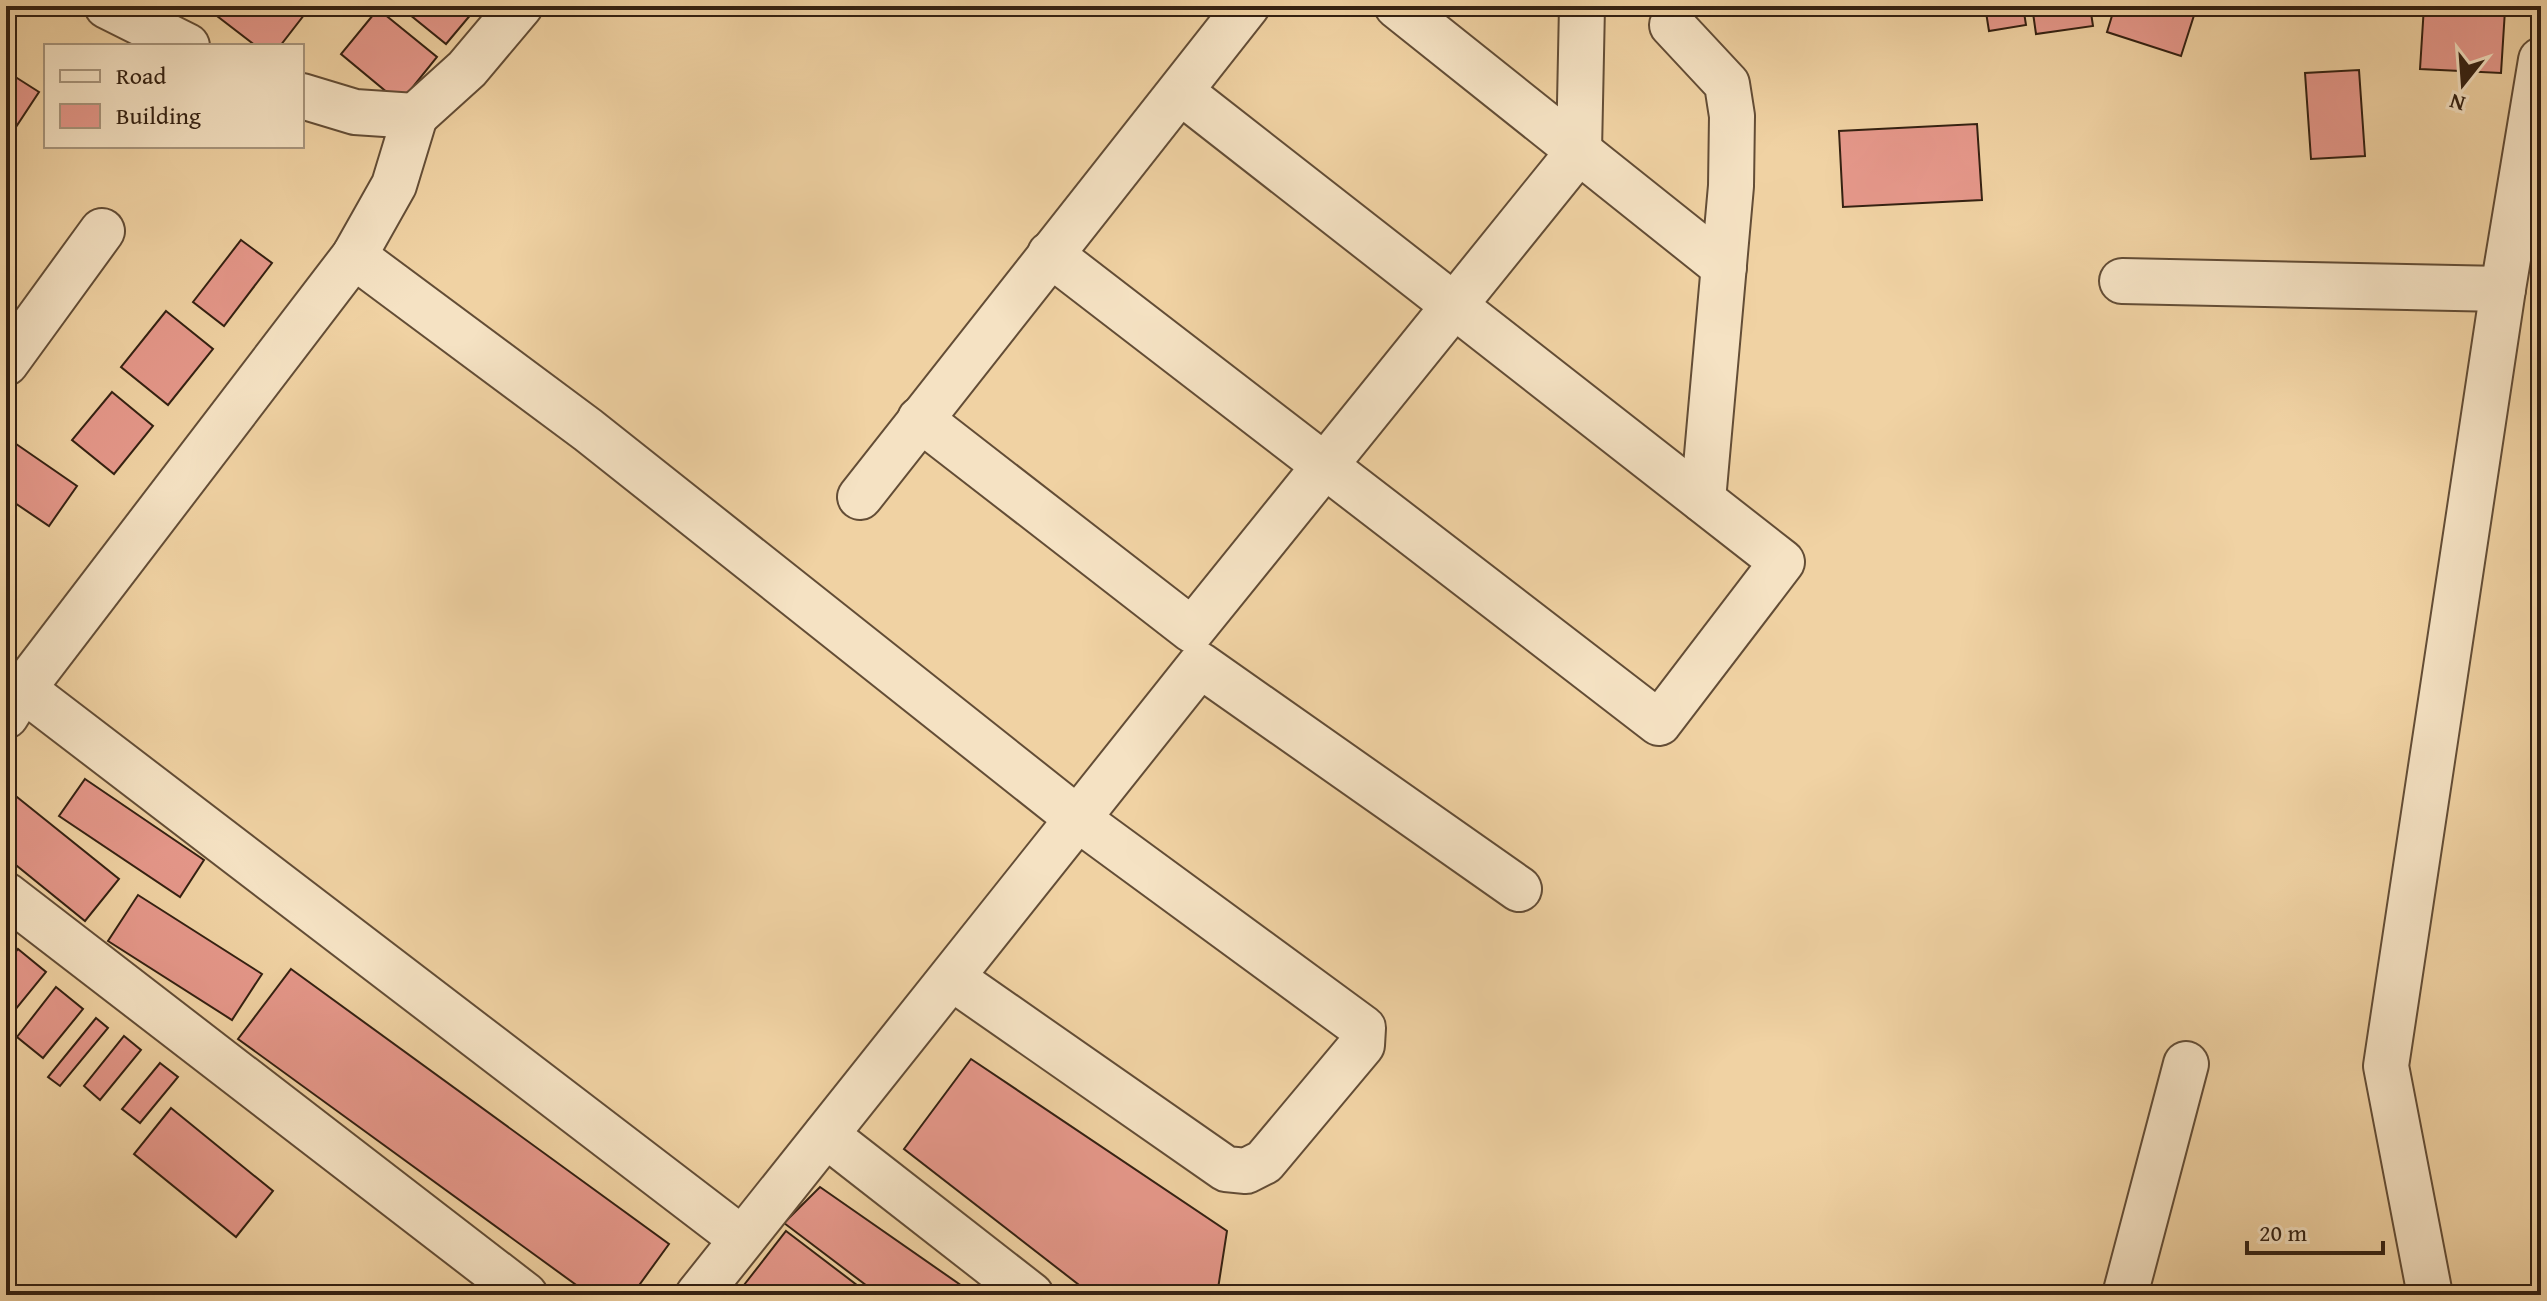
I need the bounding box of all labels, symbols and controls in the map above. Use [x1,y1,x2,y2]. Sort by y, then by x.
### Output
legend [44,44,304,148]
north arrow [2423,44,2503,124]
text: Road [116,58,166,93]
text: N [2445,86,2469,121]
text: Building [116,98,201,133]
scale bar [2247,1205,2383,1255]
text: 20 m [2259,1215,2307,1250]

